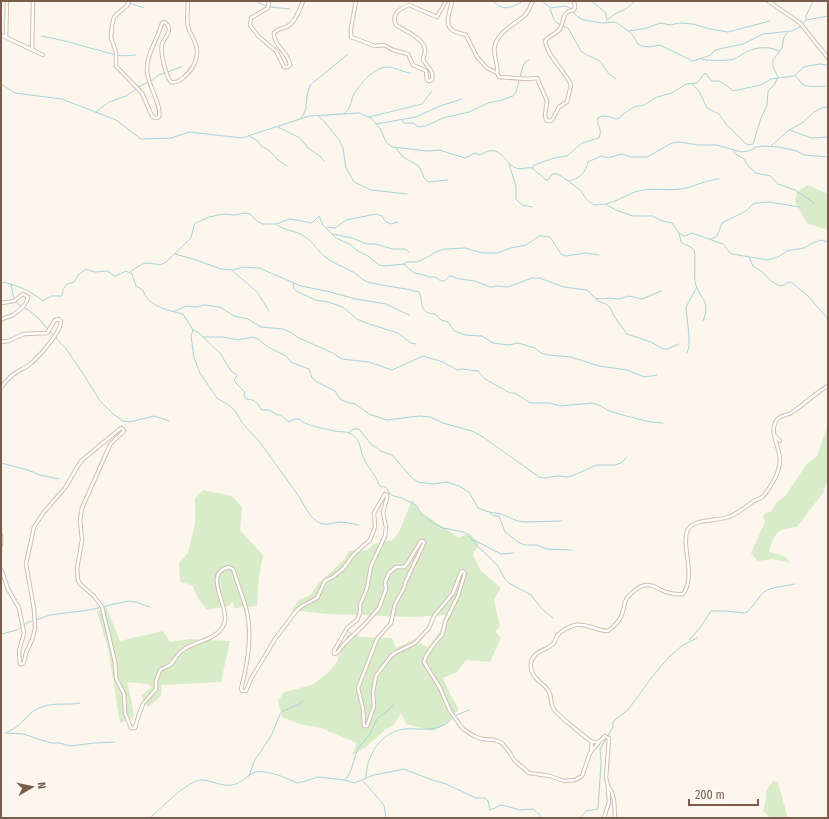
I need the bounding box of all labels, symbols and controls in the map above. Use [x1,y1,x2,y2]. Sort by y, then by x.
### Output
north arrow [12,767,52,807]
text: N [34,781,48,790]
scale bar [689,781,758,807]
text: 200 m [695,788,725,802]

